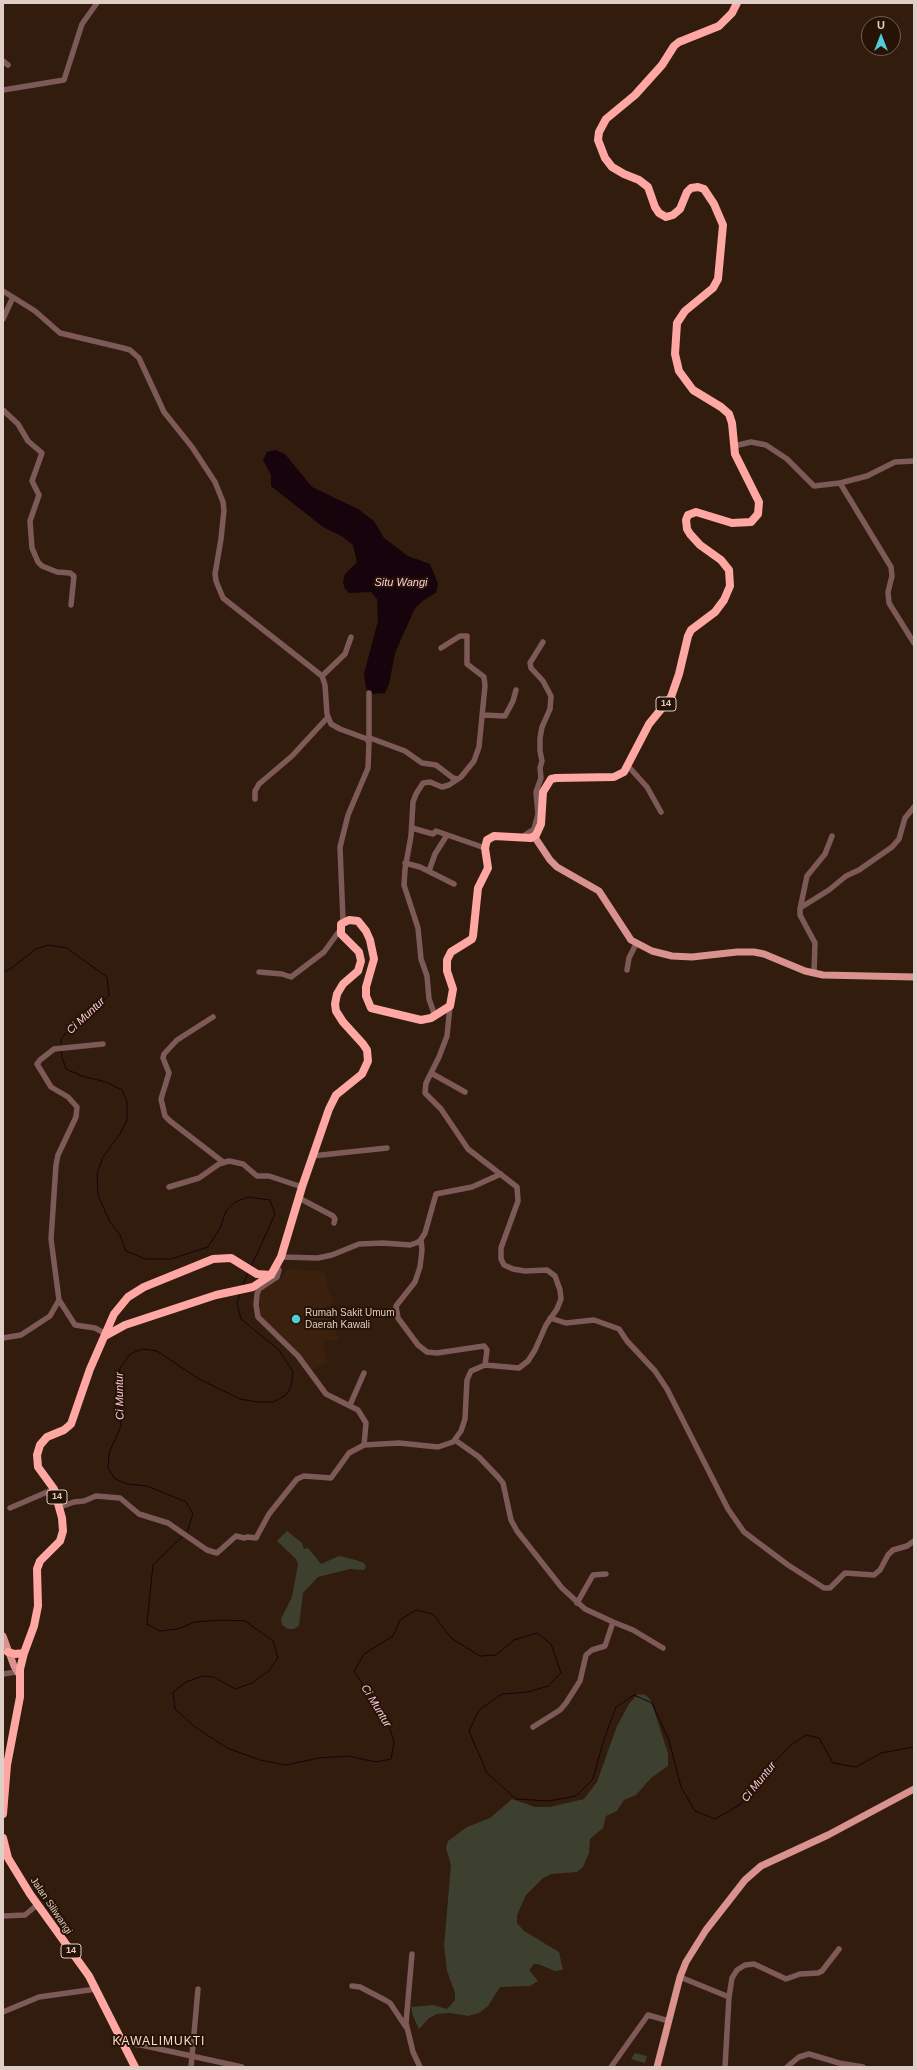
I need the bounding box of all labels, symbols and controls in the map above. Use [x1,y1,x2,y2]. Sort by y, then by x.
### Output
north arrow [861,16,901,56]
text: U [877,19,885,31]
water label: Situ Wangi [375,576,427,590]
road number: 14 [656,697,676,711]
water label: Ci Muntur [64,995,108,1037]
place label: Rumah Sakit Umum Daerah Kawali [305,1307,394,1330]
marker: Rumah Sakit Umum Daerah Kawali [290,1313,302,1325]
water label: Ci Muntur [113,1372,127,1420]
road number: 14 [47,1490,67,1504]
water label: Ci Muntur [358,1682,394,1730]
water label: Ci Muntur [739,1759,779,1805]
street label: Jalan Siliwangi [28,1875,74,1937]
road number: 14 [61,1944,81,1958]
district label: KAWALIMUKTI [113,2035,205,2049]

